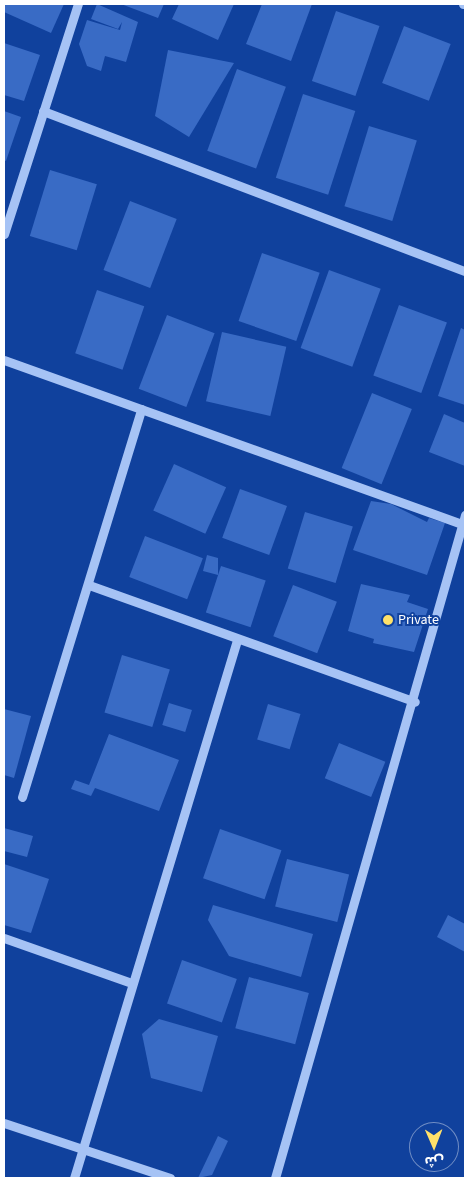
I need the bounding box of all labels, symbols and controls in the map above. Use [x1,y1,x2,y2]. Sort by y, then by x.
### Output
place label: Private [398,612,439,628]
marker: Private [382,614,394,626]
north arrow [409,1122,459,1172]
text: ش [424,1151,444,1171]

